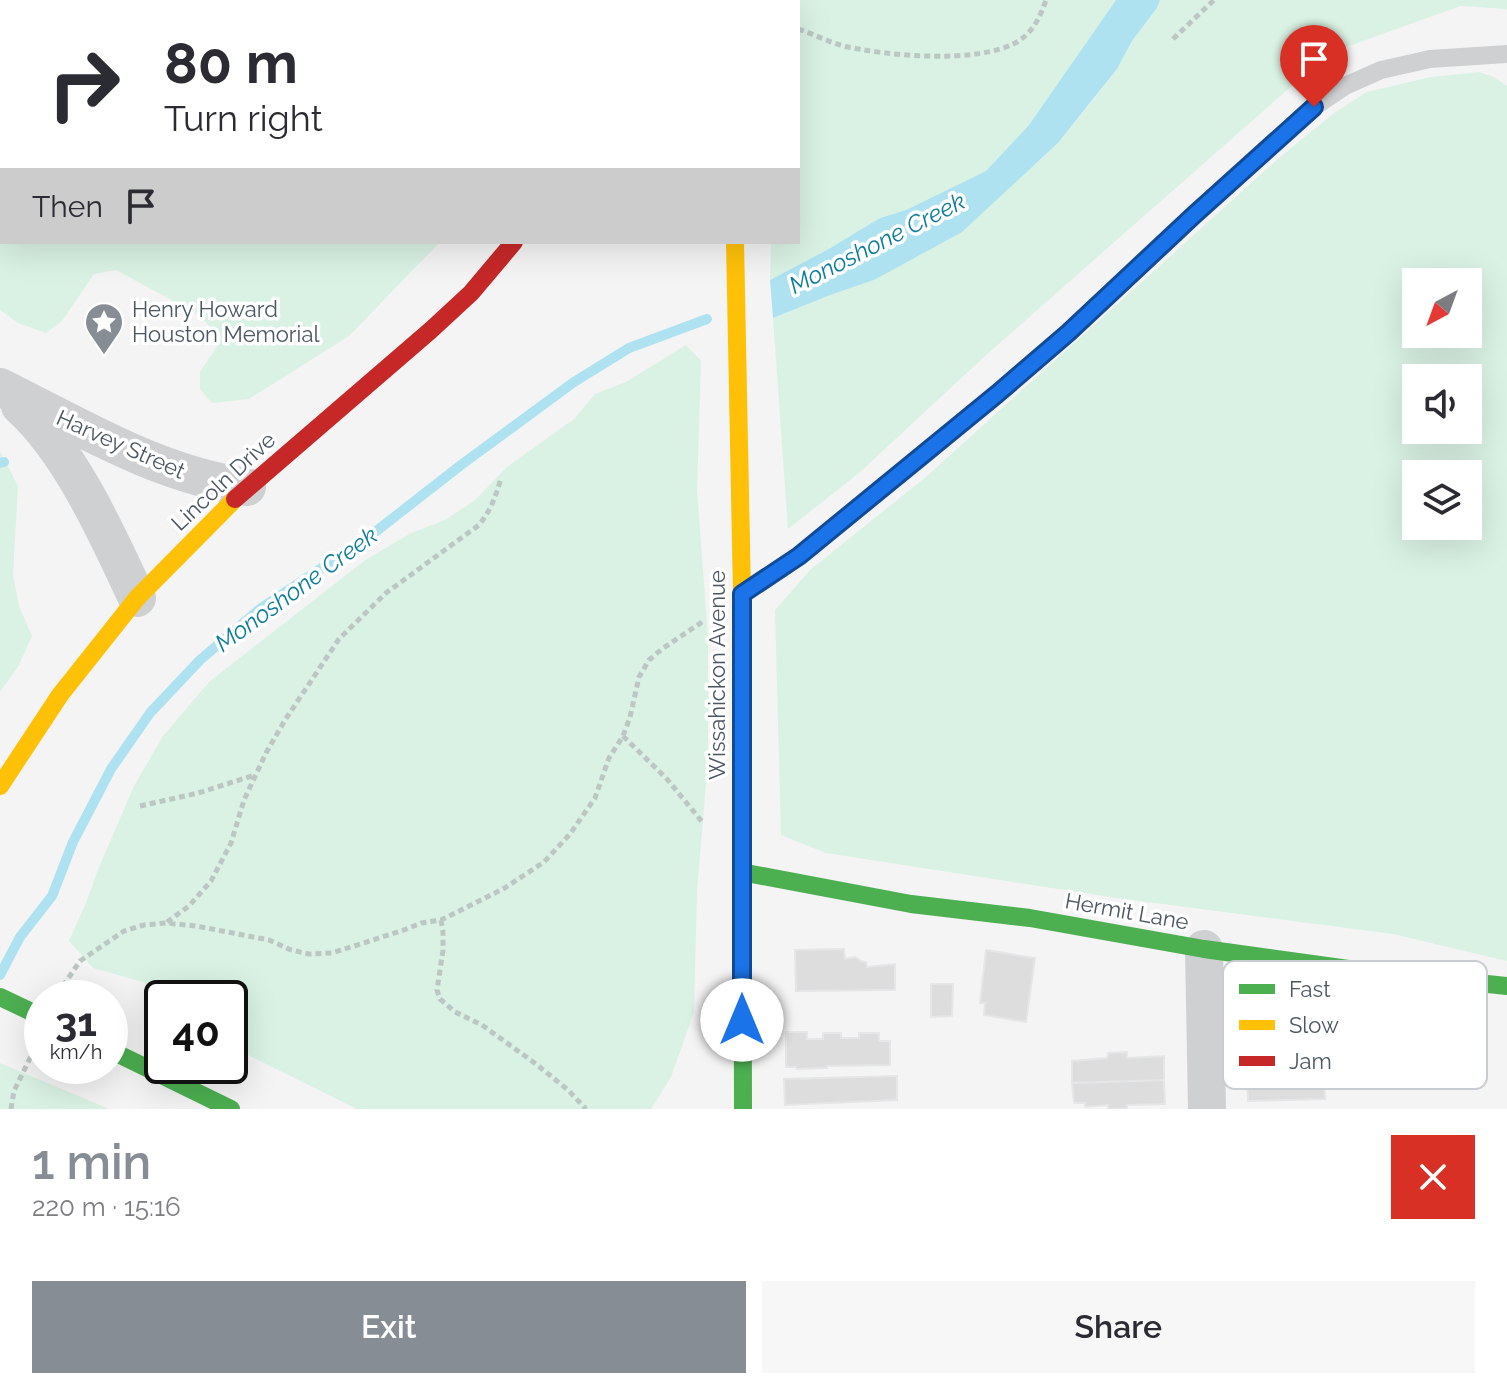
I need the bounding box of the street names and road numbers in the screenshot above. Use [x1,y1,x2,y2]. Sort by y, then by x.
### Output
street label: Harvey Street [53,404,190,484]
street label: Lincoln Drive [166,426,280,536]
street label: Wissahickon Avenue [704,570,730,780]
street label: Hermit Lane [1063,887,1191,935]

